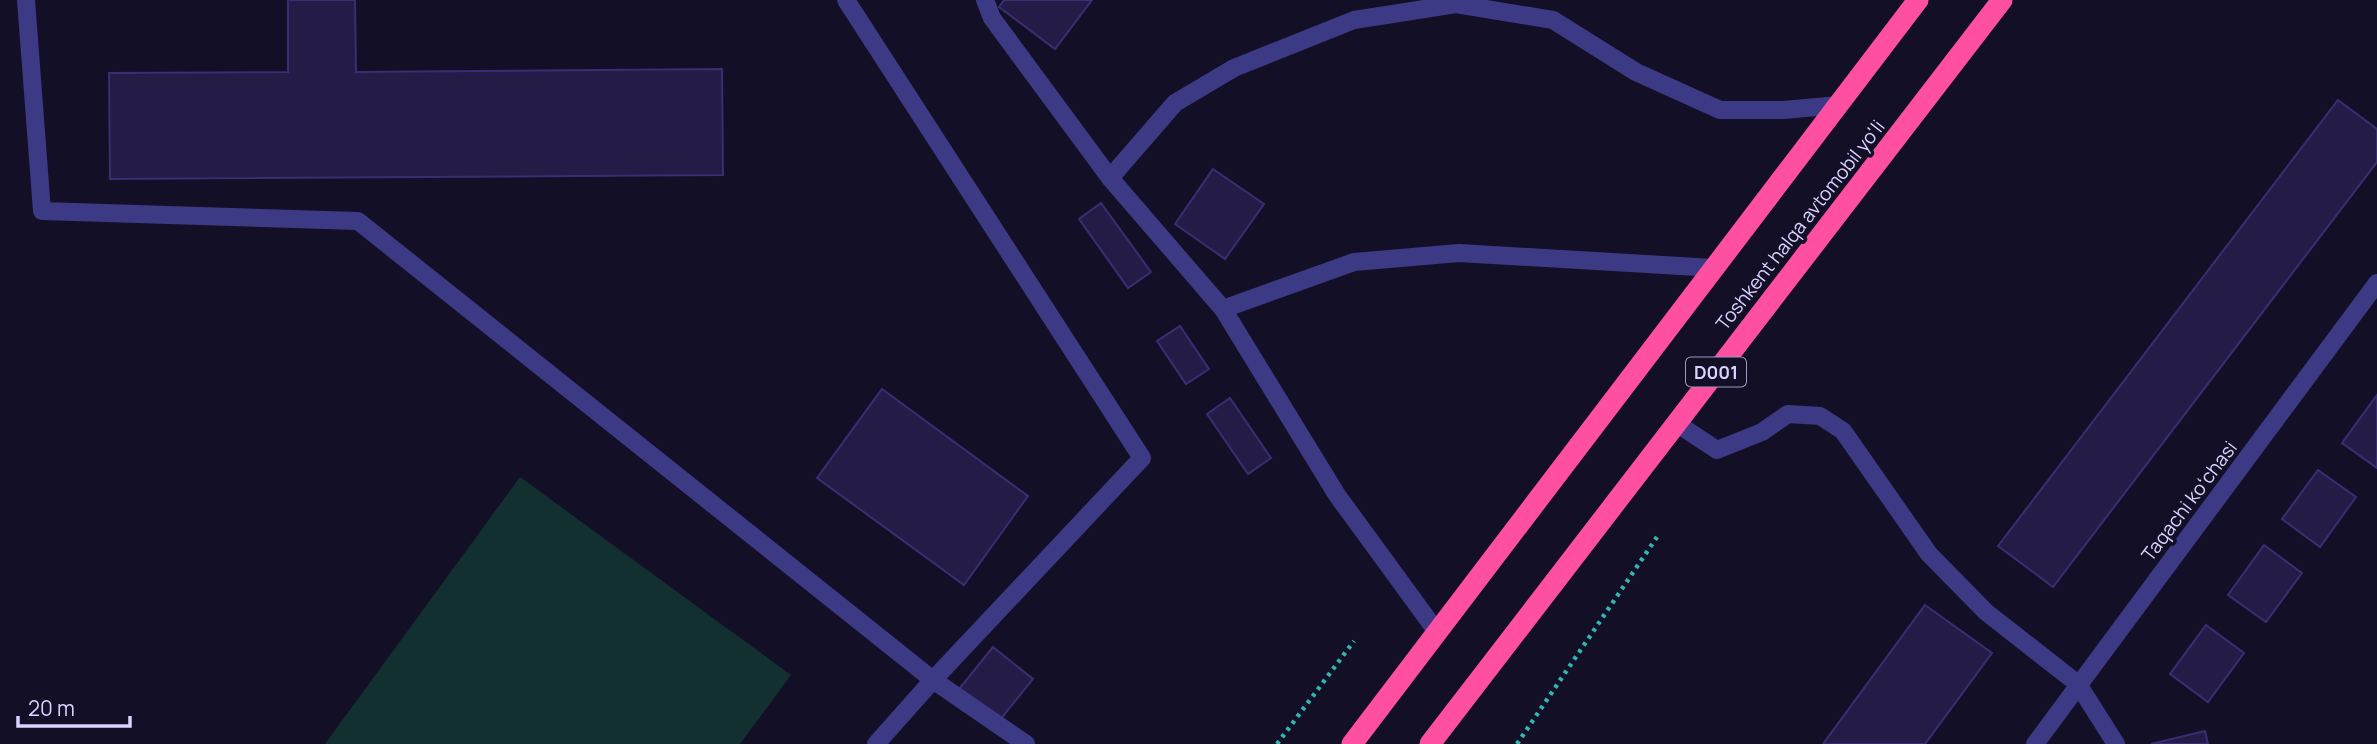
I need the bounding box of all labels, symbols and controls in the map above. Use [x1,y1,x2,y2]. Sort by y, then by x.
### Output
street label: Toshkent halqa avtomobil yo'li [1710,114,1890,336]
road number: D001 [1686,358,1746,386]
street label: Taqachi koʻchasi [2135,436,2243,566]
scale bar [18,684,130,728]
text: 20 m [28,694,75,722]

